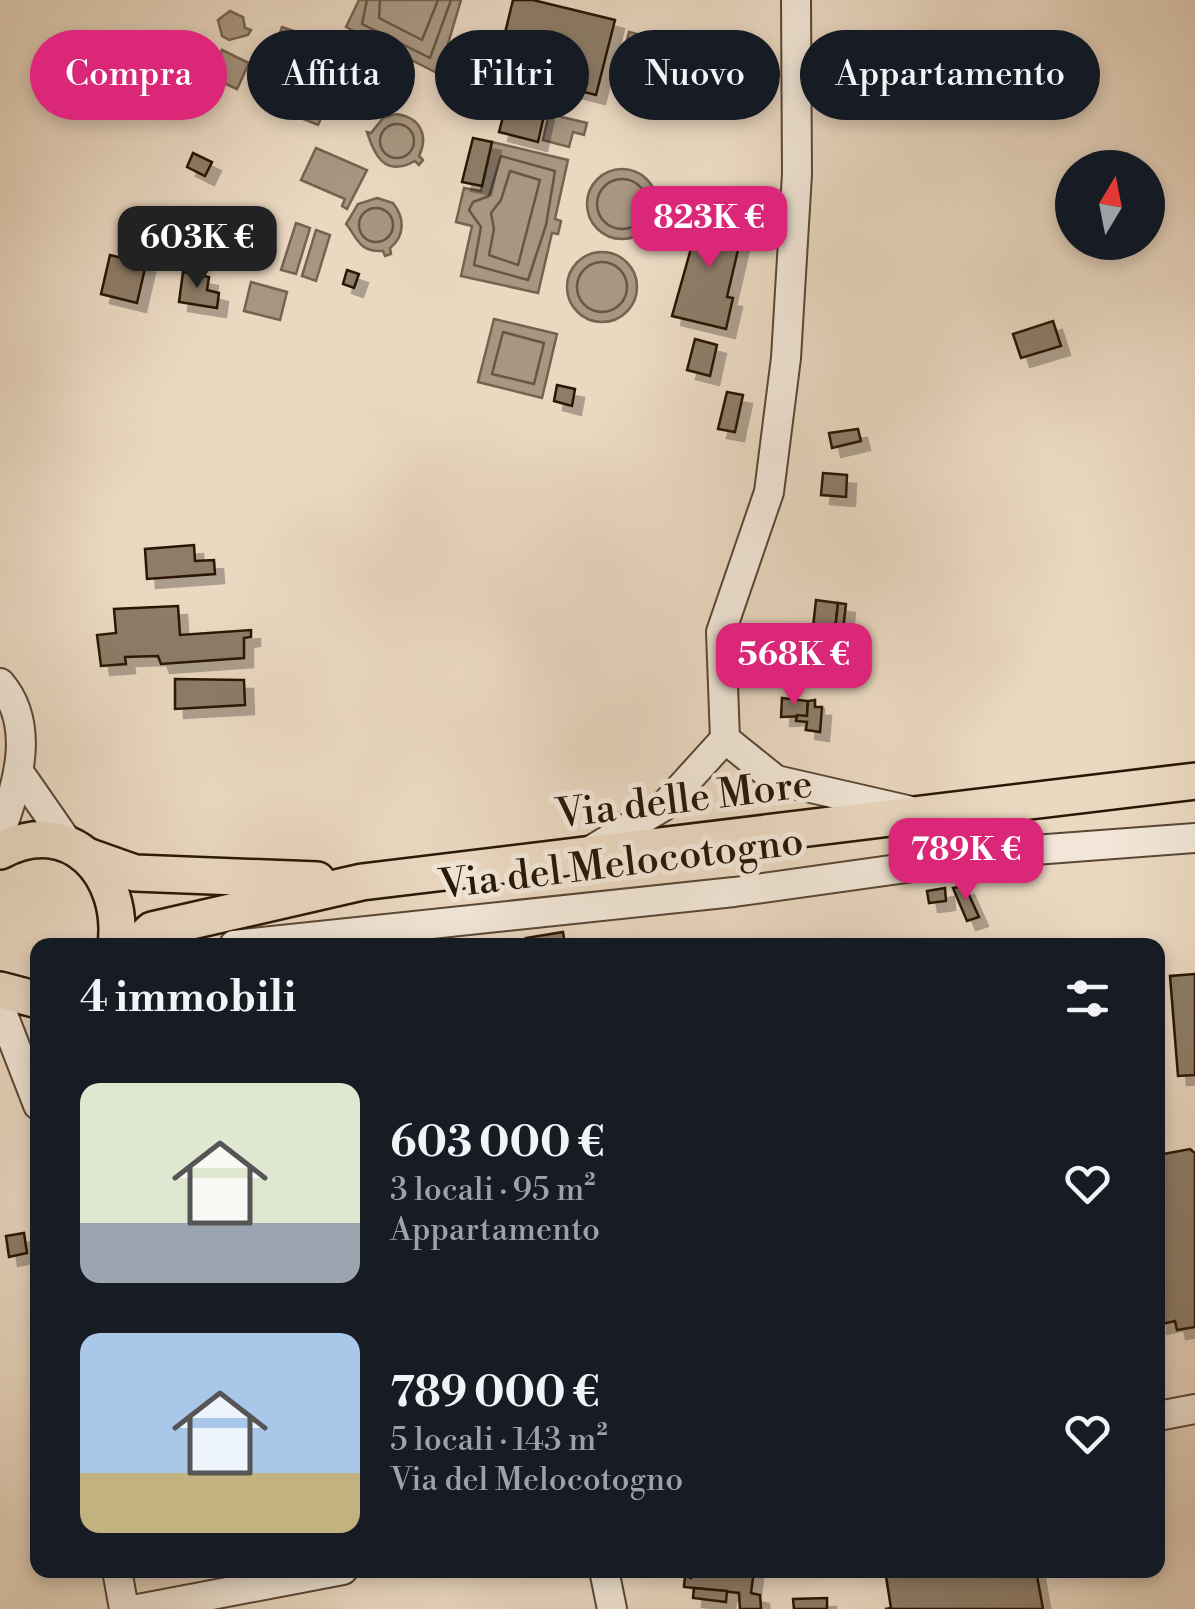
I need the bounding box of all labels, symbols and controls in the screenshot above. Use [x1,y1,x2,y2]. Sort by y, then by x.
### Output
chip: Compra [30,30,227,120]
chip: Affitta [247,30,415,120]
chip: Filtri [435,30,589,120]
chip: Nuovo [609,30,780,120]
chip: Appartamento [800,30,1100,120]
north arrow [1055,150,1165,260]
map controls [1055,150,1165,260]
pin: 823K € [628,186,790,271]
text: 823K € [653,198,765,238]
pin: 603K € [116,206,278,291]
text: 603K € [140,218,254,258]
pin: 568K € [713,623,875,708]
text: 568K € [738,635,850,675]
street label: Via delle More [552,759,815,841]
street label: Via del Melocotogno [435,817,806,912]
pin: 789K € [885,818,1047,903]
text: 789K € [911,830,1021,870]
icon: filters [1060,971,1115,1026]
text: 4 immobili [80,972,297,1025]
text: 603 000 € [390,1117,605,1170]
icon: home [160,1123,280,1243]
icon: heart [1060,1156,1115,1211]
text: 3 locali · 95 m² [390,1170,595,1210]
text: Appartamento [390,1210,600,1250]
text: 789 000 € [390,1367,600,1420]
icon: home [160,1373,280,1493]
icon: heart [1060,1406,1115,1461]
text: 5 locali · 143 m² [390,1420,608,1460]
text: Via del Melocotogno [390,1460,683,1500]

